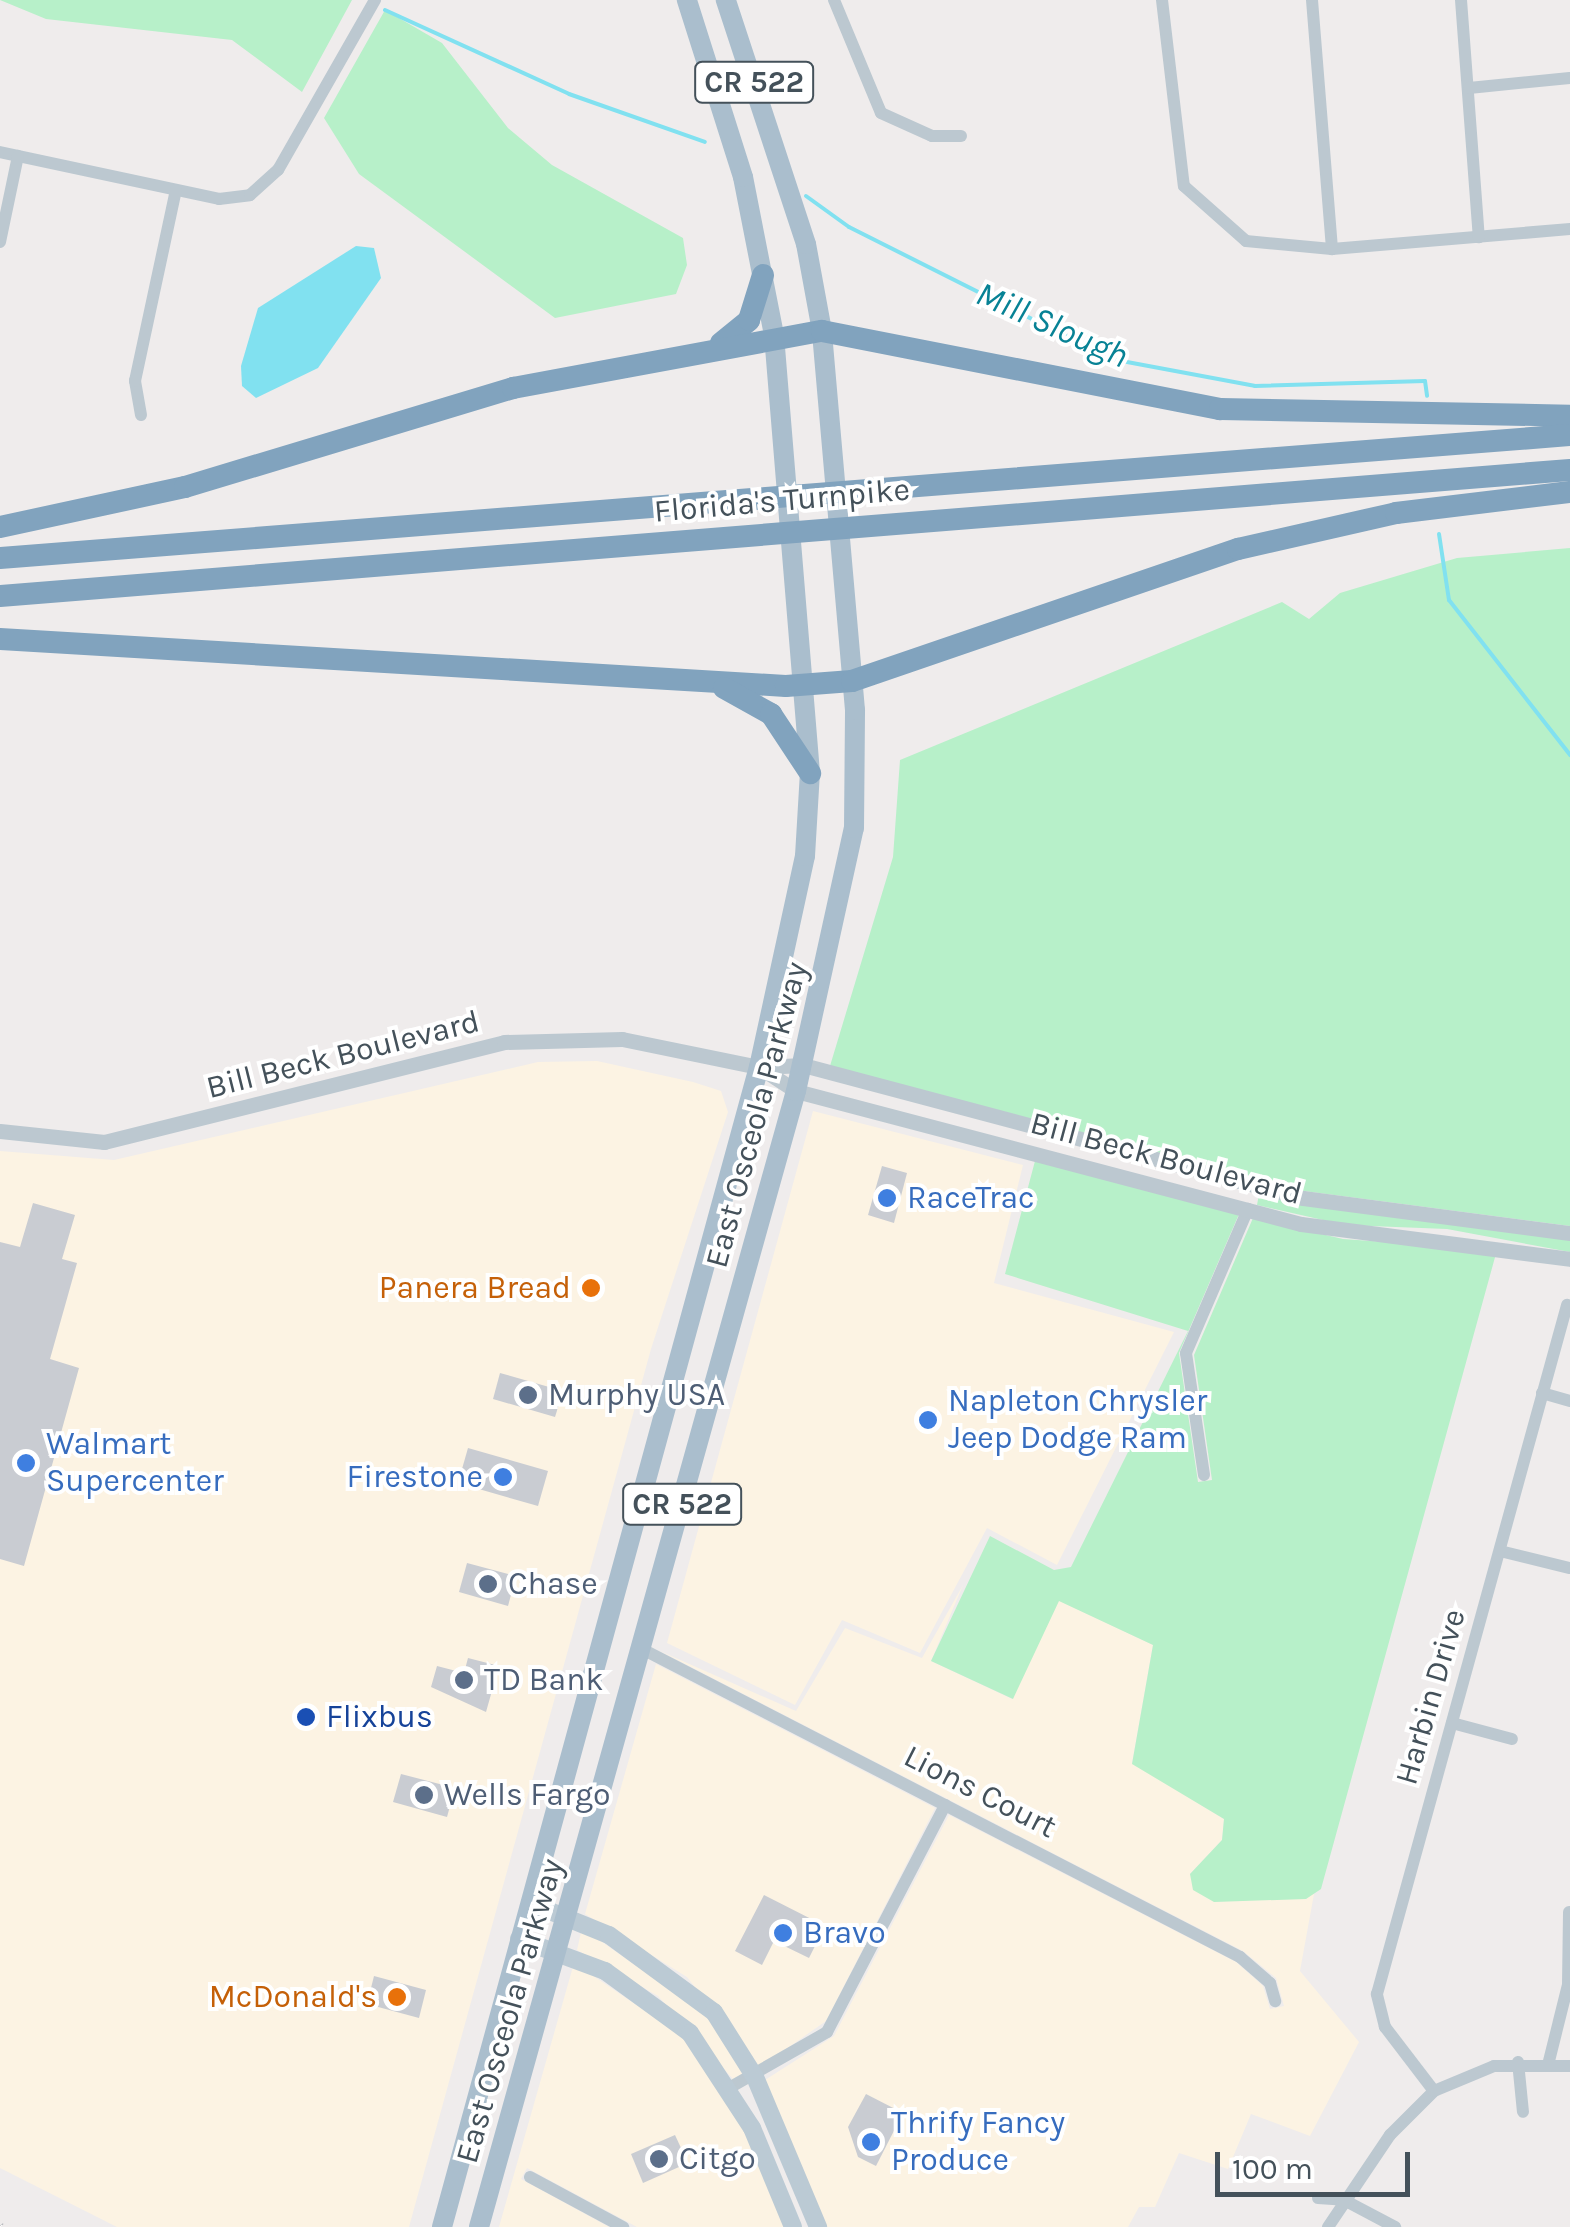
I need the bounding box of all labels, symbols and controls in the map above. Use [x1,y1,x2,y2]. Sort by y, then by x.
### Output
road number: CR 522 [694,57,814,107]
water label: Mill Slough [969,273,1135,377]
street label: Florida's Turnpike [653,471,911,531]
street label: East Osceola Parkway [698,958,816,1272]
street label: Bill Beck Boulevard [203,1003,483,1107]
street label: Bill Beck Boulevard [1026,1104,1306,1214]
place label: RaceTrac [907,1179,1035,1217]
marker: RaceTrac [876,1187,898,1209]
place label: Panera Bread [379,1269,571,1307]
marker: Panera Bread [580,1277,602,1299]
place label: Murphy USA [548,1376,725,1414]
place label: Napleton Chrysler Jeep Dodge Ram [948,1383,1207,1458]
marker: Murphy USA [517,1384,539,1406]
marker: Napleton Chrysler Jeep Dodge Ram [917,1409,939,1431]
place label: Walmart Supercenter [46,1426,224,1501]
marker: Walmart Supercenter [15,1452,37,1474]
place label: Firestone [347,1458,483,1496]
marker: Firestone [492,1466,514,1488]
road number: CR 522 [622,1479,742,1529]
place label: Chase [508,1565,598,1603]
marker: Chase [477,1573,499,1595]
street label: Harbin Drive [1388,1605,1474,1789]
place label: TD Bank [484,1661,604,1699]
marker: TD Bank [453,1669,475,1691]
place label: Flixbus [326,1698,433,1736]
marker: Flixbus [295,1706,317,1728]
street label: Lions Court [897,1737,1063,1847]
place label: Wells Fargo [444,1776,611,1814]
marker: Wells Fargo [413,1784,435,1806]
street label: East Osceola Parkway [448,1854,572,2168]
place label: Bravo [803,1914,886,1952]
marker: Bravo [772,1922,794,1944]
place label: McDonald's [209,1978,377,2016]
marker: McDonald's [386,1986,408,2008]
place label: Thrify Fancy Produce [891,2105,1065,2180]
marker: Thrify Fancy Produce [860,2131,882,2153]
scale bar [1220,2132,1415,2194]
place label: Citgo [679,2140,756,2178]
marker: Citgo [648,2148,670,2170]
text: 100 m [1232,2151,1313,2187]

